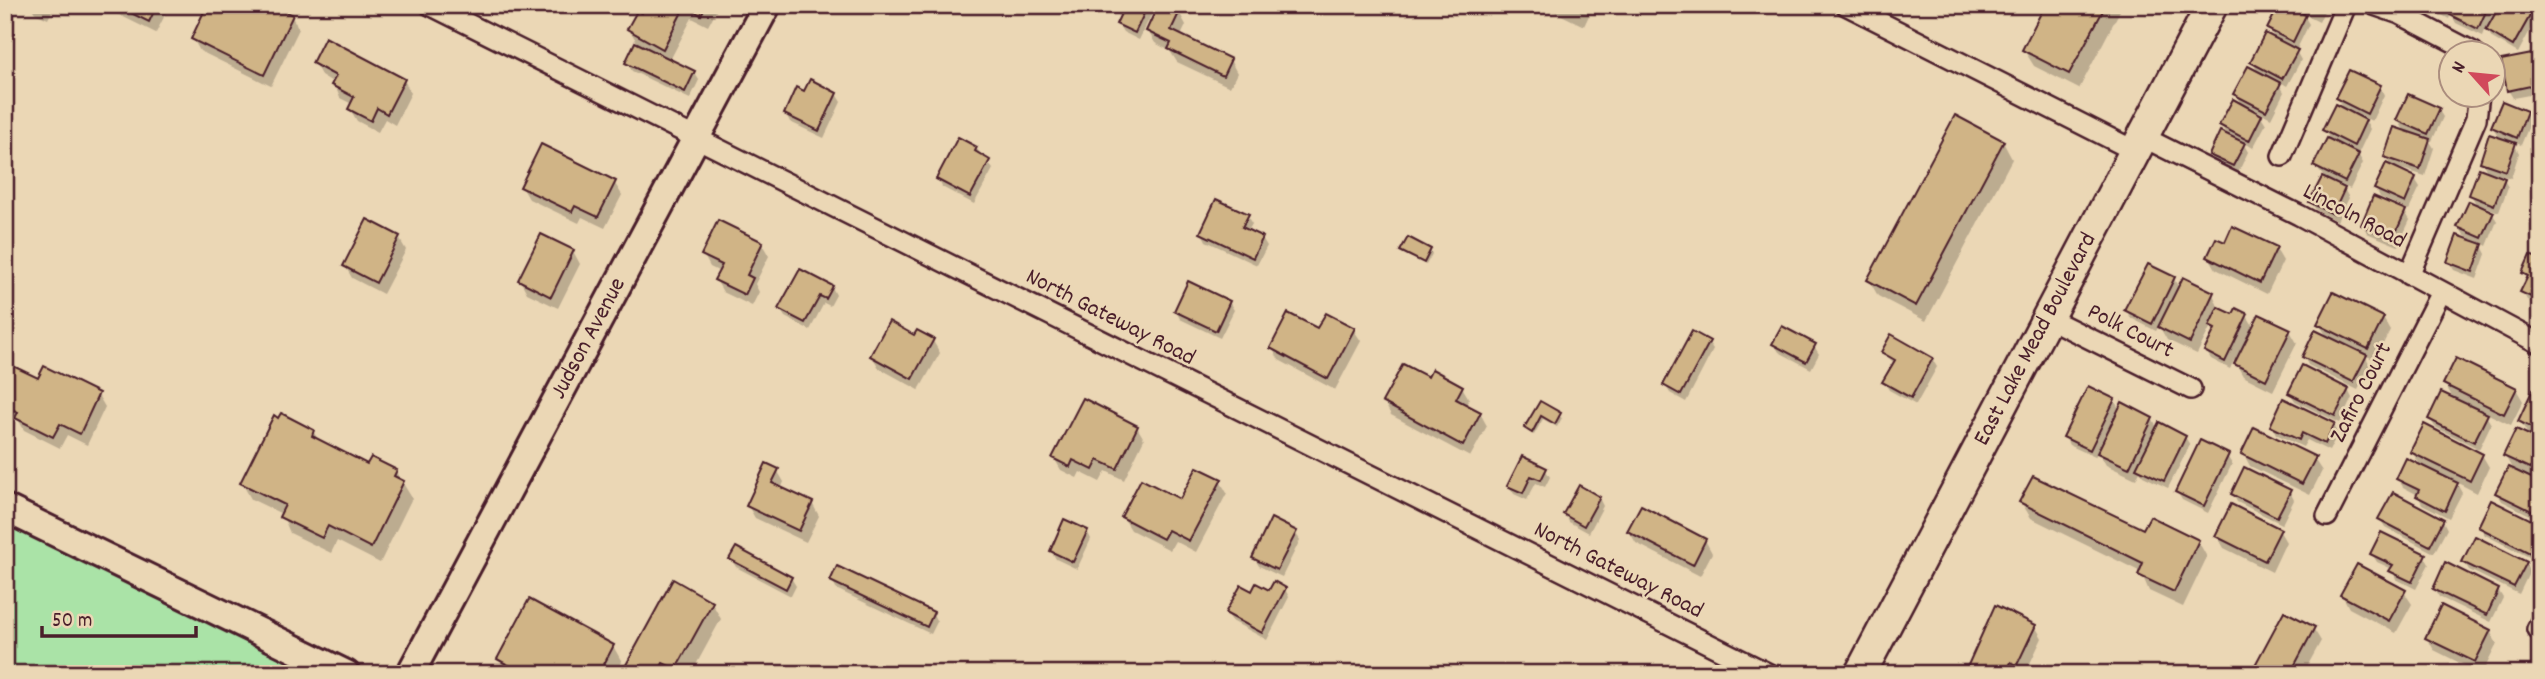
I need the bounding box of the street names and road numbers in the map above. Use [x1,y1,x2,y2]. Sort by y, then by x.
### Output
street label: Lincoln Road [2296,176,2412,258]
street label: East Lake Mead Boulevard [1966,227,2106,452]
street label: North Gateway Road [1019,261,1201,375]
street label: Judson Avenue [542,272,635,406]
street label: Polk Court [2081,296,2179,368]
street label: Zafiro Court [2322,337,2402,449]
street label: North Gateway Road [1527,514,1709,628]

